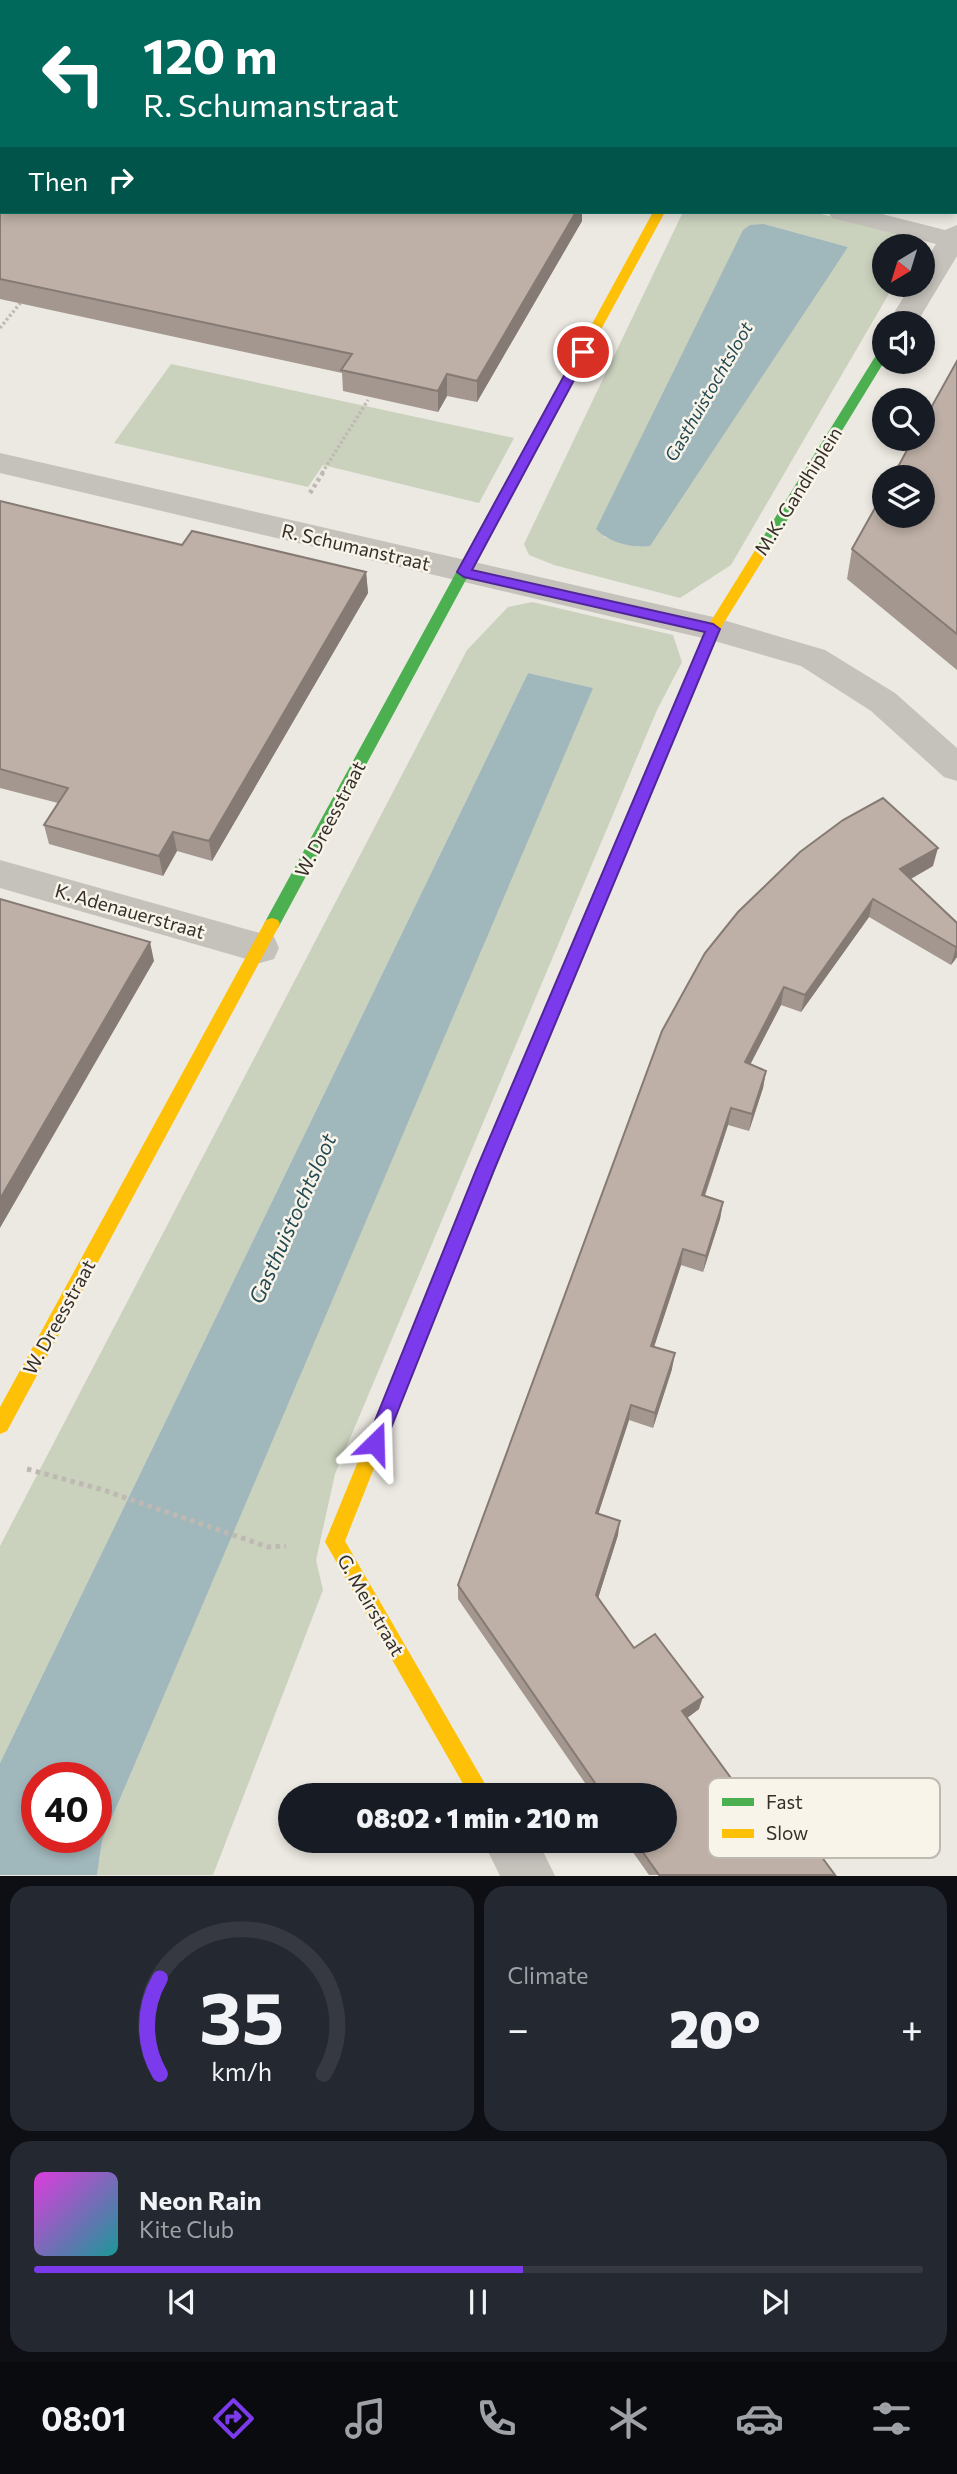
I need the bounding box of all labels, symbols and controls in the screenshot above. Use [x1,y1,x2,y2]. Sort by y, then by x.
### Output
text: 120 m [143,24,277,84]
icon: left [28,28,119,119]
text: R. Schumanstraat [143,84,399,124]
icon: right [102,161,140,199]
text: Then [28,165,88,196]
north arrow [872,234,934,298]
map controls [872,234,935,528]
button: sound [872,311,935,374]
water label: Gasthuistochtsloot [659,317,757,465]
pin [553,322,613,382]
icon: arrive [564,333,602,371]
button: search [872,388,935,451]
street label: M.K. Gandhiplein [749,422,846,559]
button: layers [872,465,935,528]
street label: R. Schumanstraat [280,518,433,575]
street label: W. Dreesstraat [289,757,370,881]
street label: K. Adenauerstraat [53,878,208,943]
water label: Gasthuistochtsloot [243,1129,341,1307]
street label: W. Dreesstraat [18,1255,100,1378]
position arrow [338,1406,412,1480]
street label: G. Meirstraat [333,1550,410,1660]
speed limit sign: 40 [21,1762,112,1853]
legend [708,1778,940,1858]
text: Fast [766,1790,803,1813]
text: 08:02 · 1 min · 210 m [356,1802,599,1833]
text: Slow [766,1821,808,1844]
text: Climate [508,1961,589,1989]
text: 35 [199,1971,284,2060]
text: 20° [669,1995,761,2059]
text: − [508,2004,529,2051]
text: + [901,2004,923,2051]
text: km/h [211,2056,272,2086]
text: Neon Rain [139,2184,262,2215]
text: Kite Club [139,2215,234,2243]
icon: previous [163,2283,201,2321]
icon: pause [459,2283,497,2321]
icon: next [756,2283,794,2321]
icon: directions [209,2394,258,2443]
icon: music [341,2394,390,2443]
icon: phone [472,2394,521,2443]
icon: climate [604,2394,653,2443]
icon: car [735,2394,784,2443]
icon: filters [867,2394,916,2443]
text: 08:01 [41,2398,127,2438]

